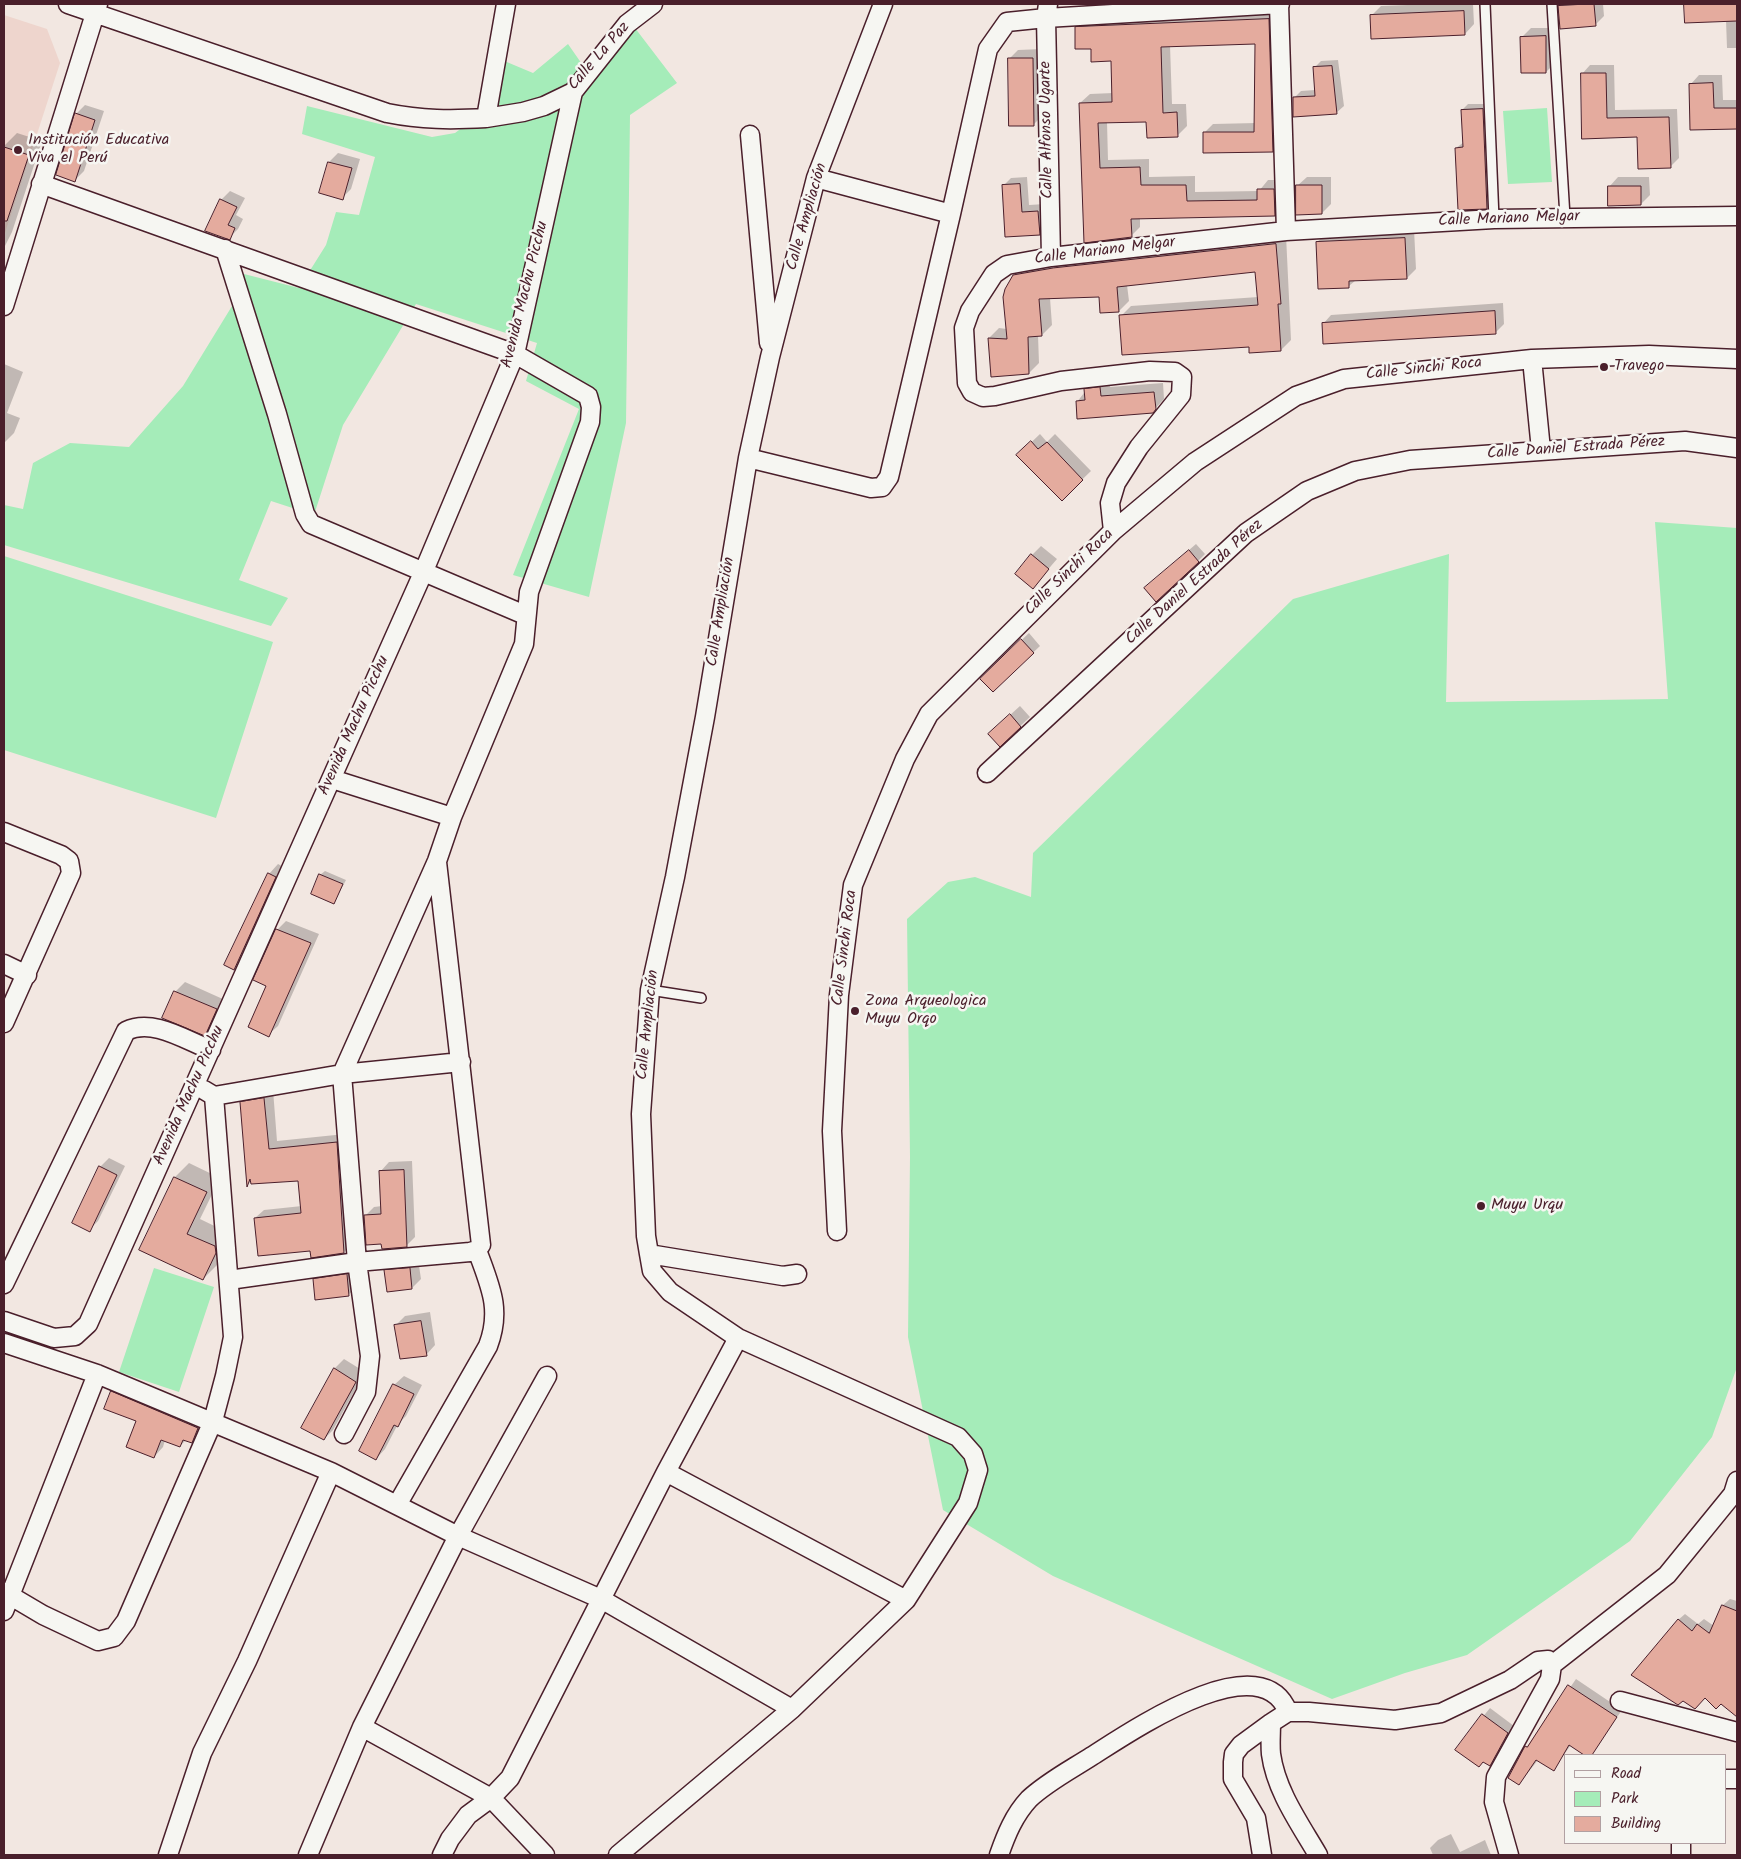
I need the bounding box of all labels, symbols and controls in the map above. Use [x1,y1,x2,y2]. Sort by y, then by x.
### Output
street label: Calle La Paz [565,19,635,95]
street label: Calle Alfonso Ugarte [1037,61,1059,199]
place label: Institución Educativa Viva el Perú [28,131,169,169]
marker: Institución Educativa Viva el Perú [12,144,24,156]
street label: Calle Ampliación [784,161,832,273]
street label: Calle Mariano Melgar [1438,208,1580,232]
street label: Avenida Machu Picchu [498,219,554,371]
street label: Calle Mariano Melgar [1034,234,1176,270]
street label: Calle Sinchi Roca [1365,354,1483,386]
place label: Travego [1614,357,1664,377]
marker: Travego [1598,361,1610,373]
street label: Calle Daniel Estrada Pérez [1486,433,1666,465]
street label: Calle Daniel Estrada Pérez [1122,516,1268,650]
street label: Calle Sinchi Roca [1021,526,1119,620]
street label: Calle Ampliación [704,556,740,668]
street label: Avenida Machu Picchu [316,653,394,799]
street label: Calle Sinchi Roca [829,889,863,1007]
street label: Calle Ampliación [634,969,664,1081]
place label: Zona Arqueologica Muyu Orqo [865,992,987,1030]
marker: Zona Arqueologica Muyu Orqo [849,1005,861,1017]
street label: Avenida Machu Picchu [151,1023,229,1169]
place label: Muyu Urqu [1491,1196,1563,1216]
marker: Muyu Urqu [1475,1200,1487,1212]
legend [1564,1754,1726,1844]
text: Road [1611,1762,1641,1786]
text: Park [1611,1787,1638,1811]
text: Building [1611,1812,1661,1836]

